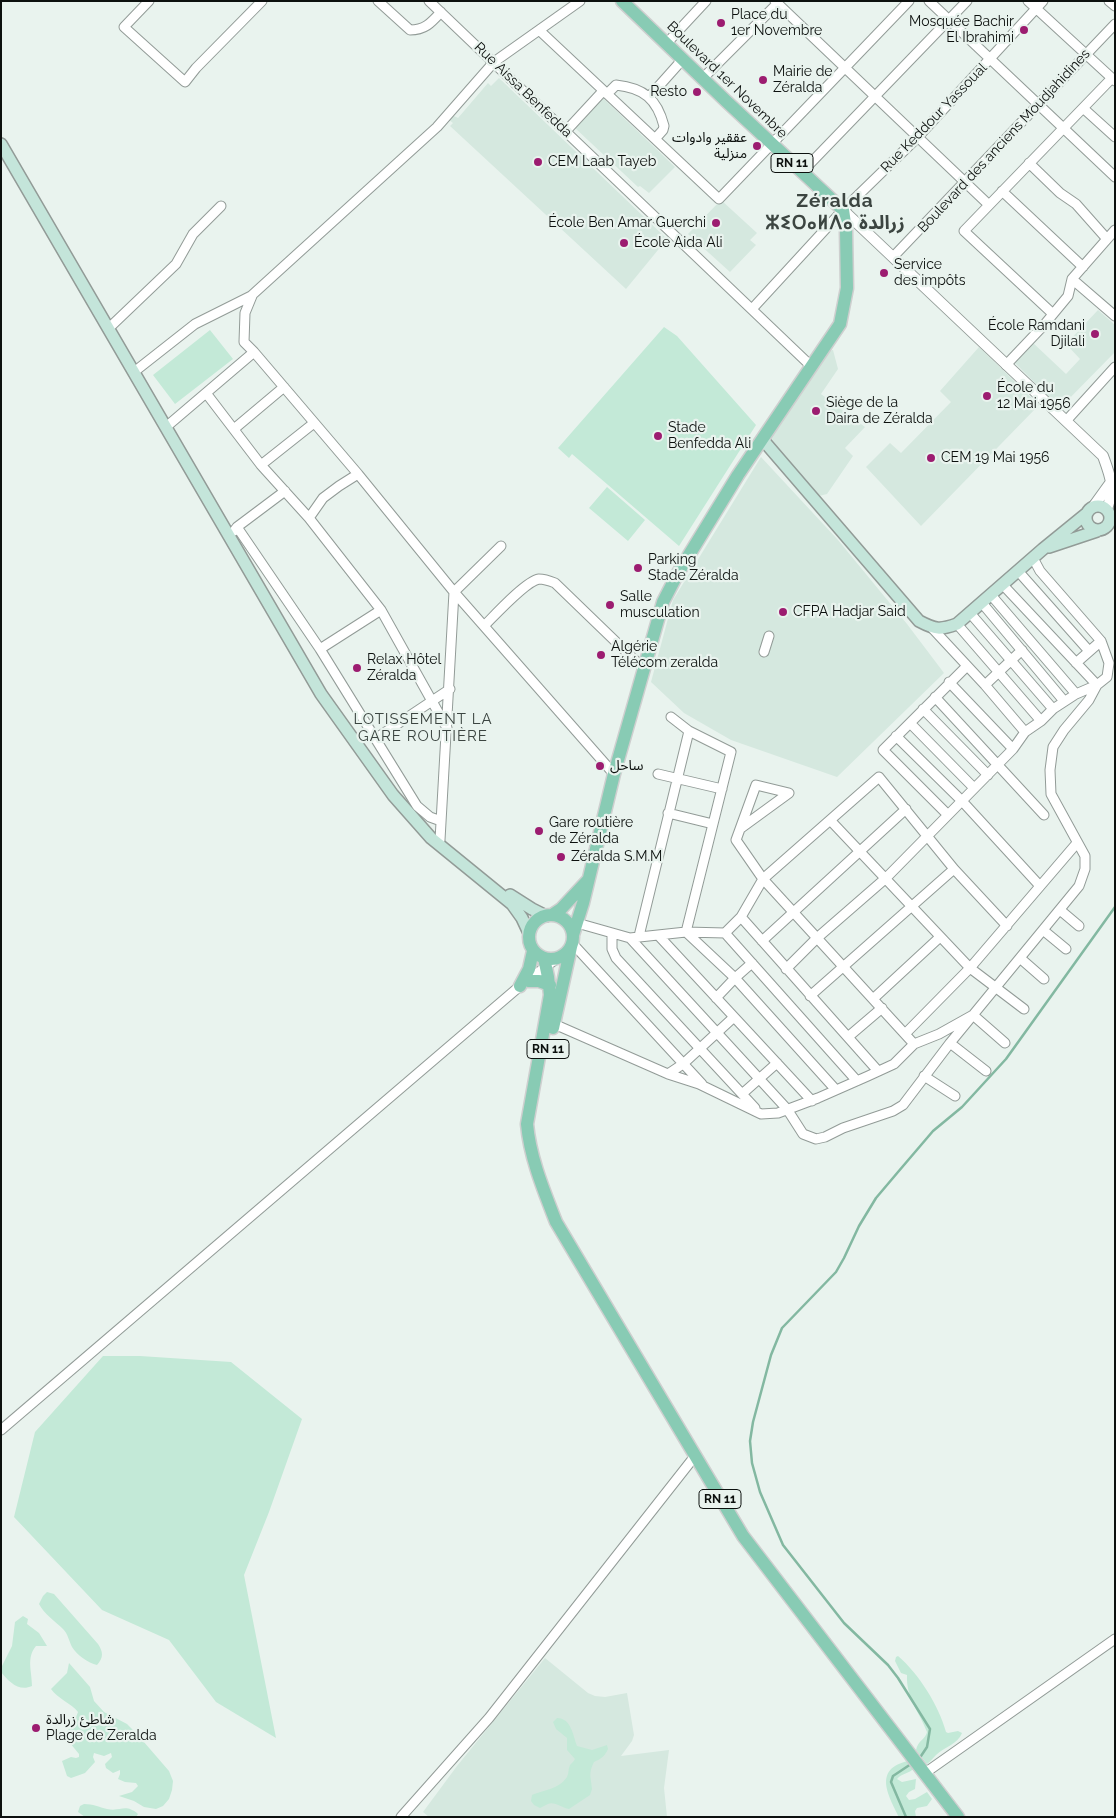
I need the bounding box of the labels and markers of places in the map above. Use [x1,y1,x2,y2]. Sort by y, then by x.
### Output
place label: Place du 1er Novembre [731,7,822,40]
place label: Mosquée Bachir El Ibrahimi [909,14,1014,46]
marker: Place du 1er Novembre [715,17,727,29]
marker: Mosquée Bachir El Ibrahimi [1018,24,1030,36]
place label: Mairie de Zéralda [773,64,833,96]
marker: Mairie de Zéralda [757,74,769,86]
place label: Resto [650,84,687,100]
marker: Resto [691,86,703,98]
place label: عققير وادوات منزلية [672,130,747,162]
marker: عققير وادوات منزلية [751,140,763,152]
place label: CEM Laab Tayeb [548,154,656,170]
marker: CEM Laab Tayeb [532,156,544,168]
place label: École Ben Amar Guerchi [548,215,706,231]
marker: École Ben Amar Guerchi [710,217,722,229]
place label: École Aida Ali [634,235,723,251]
marker: École Aida Ali [618,237,630,249]
place label: Service des impôts [894,257,965,290]
marker: Service des impôts [878,267,890,279]
place label: École Ramdani Djilali [988,318,1085,351]
marker: École Ramdani Djilali [1089,328,1101,340]
place label: École du 12 Mai 1956 [997,380,1071,412]
marker: École du 12 Mai 1956 [981,390,993,402]
place label: Siège de la Daira de Zéralda [826,395,933,428]
marker: Siège de la Daira de Zéralda [810,405,822,417]
place label: Stade Benfedda Ali [668,420,751,452]
marker: Stade Benfedda Ali [652,430,664,442]
place label: CEM 19 Mai 1956 [941,450,1049,466]
marker: CEM 19 Mai 1956 [925,452,937,464]
place label: Parking Stade Zéralda [648,552,739,584]
marker: Parking Stade Zéralda [632,562,644,574]
place label: Salle musculation [620,589,700,622]
marker: Salle musculation [604,599,616,611]
place label: CFPA Hadjar Said [793,604,906,620]
marker: CFPA Hadjar Said [777,606,789,618]
place label: Algérie Télécom zeralda [611,639,718,672]
marker: Algérie Télécom zeralda [595,649,607,661]
place label: Relax Hôtel Zéralda [367,652,441,684]
marker: Relax Hôtel Zéralda [351,662,363,674]
place label: ساحل [610,758,644,774]
marker: ساحل [594,760,606,772]
place label: Gare routière de Zéralda [549,815,633,848]
marker: Gare routière de Zéralda [533,825,545,837]
place label: Zéralda S.M.M [571,849,662,865]
marker: Zéralda S.M.M [555,851,567,863]
place label: شاطئ زرالدة Plage de Zeralda [46,1712,157,1744]
marker: شاطئ زرالدة Plage de Zeralda [30,1722,42,1734]

